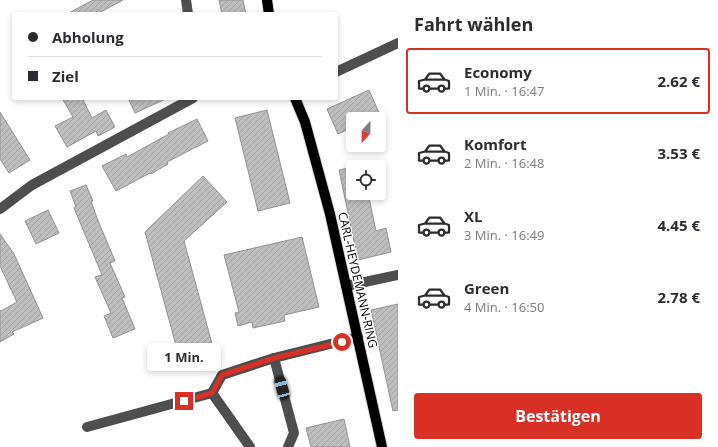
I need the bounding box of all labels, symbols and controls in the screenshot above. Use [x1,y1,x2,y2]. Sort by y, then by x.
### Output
text: Fahrt wählen [414,12,533,36]
text: Abholung [52,27,124,47]
text: Economy [464,62,532,82]
icon: car [416,63,452,99]
text: Ziel [52,66,79,86]
text: 2.62 € [658,71,700,91]
text: 1 Min. · 16:47 [464,82,545,100]
north arrow [346,112,386,152]
map controls [346,112,386,200]
text: Komfort [464,134,526,154]
icon: car [416,135,452,171]
text: 3.53 € [658,143,700,163]
text: 2 Min. · 16:48 [464,154,545,172]
button: locate [346,160,386,200]
text: XL [464,206,482,226]
icon: car [416,207,452,243]
street label: CARL-HEYDEMANN-RING [334,210,382,350]
text: 4.45 € [658,215,700,235]
text: 3 Min. · 16:49 [464,226,545,244]
text: Green [464,278,509,298]
icon: car [416,279,452,315]
text: 2.78 € [658,287,700,307]
text: 4 Min. · 16:50 [464,298,545,316]
route start [333,333,351,351]
callout: 1 Min. [147,343,221,371]
text: 1 Min. [164,348,204,366]
car [273,375,291,401]
route end [175,392,193,410]
button: Bestätigen [414,393,702,439]

